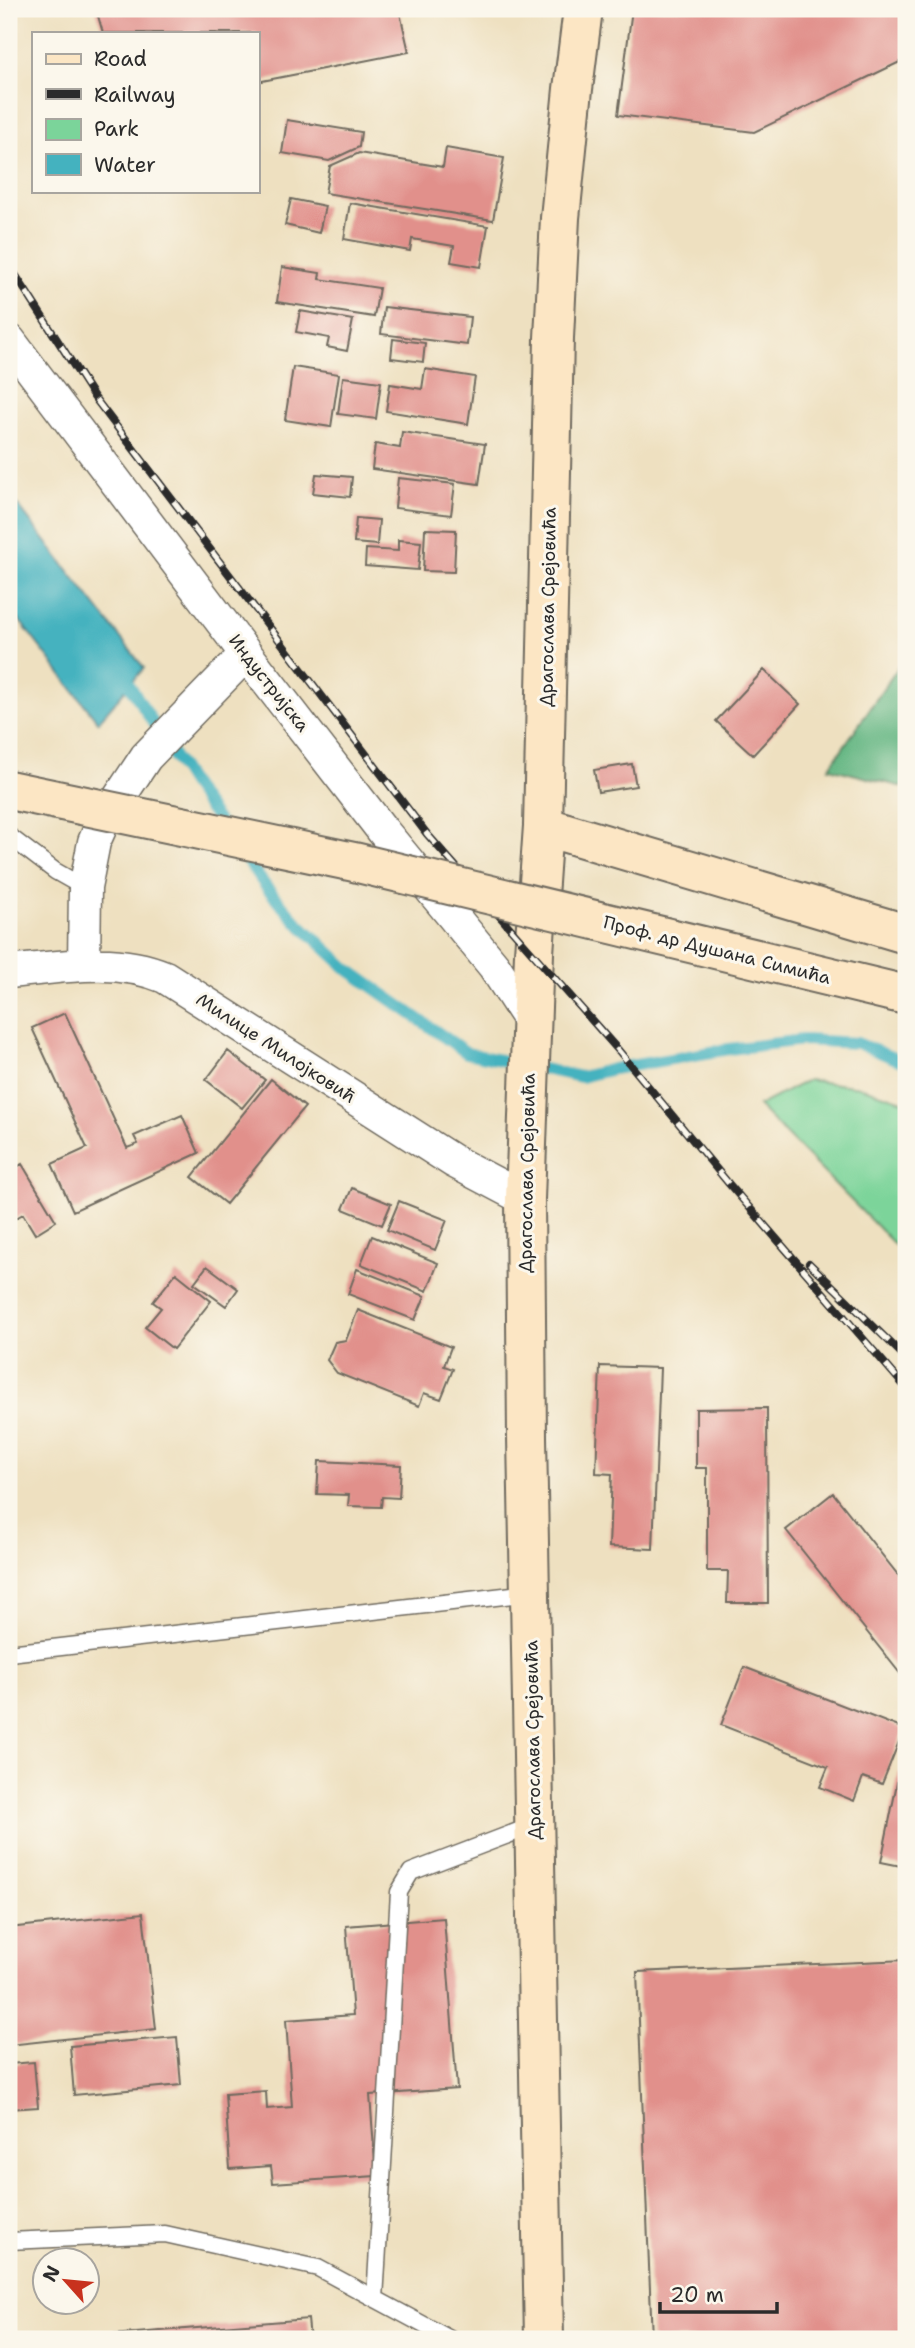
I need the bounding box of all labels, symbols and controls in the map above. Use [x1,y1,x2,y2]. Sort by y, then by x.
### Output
legend [32,32,259,192]
text: Road [94,45,147,73]
text: Railway [94,81,176,109]
text: Park [94,115,139,143]
text: Water [94,151,156,179]
street label: Драгослава Срејовића [534,507,562,707]
street label: Индустријска [223,629,315,737]
street label: Проф. др Душана Симића [601,910,833,990]
street label: Милице Милојковић [192,987,360,1109]
street label: Драгослава Срејовића [513,1073,541,1273]
street label: Драгослава Срејовића [519,1640,547,1840]
north arrow [32,2246,102,2316]
text: N [37,2261,66,2286]
scale bar [660,2271,777,2315]
text: 20 m [670,2281,724,2309]

